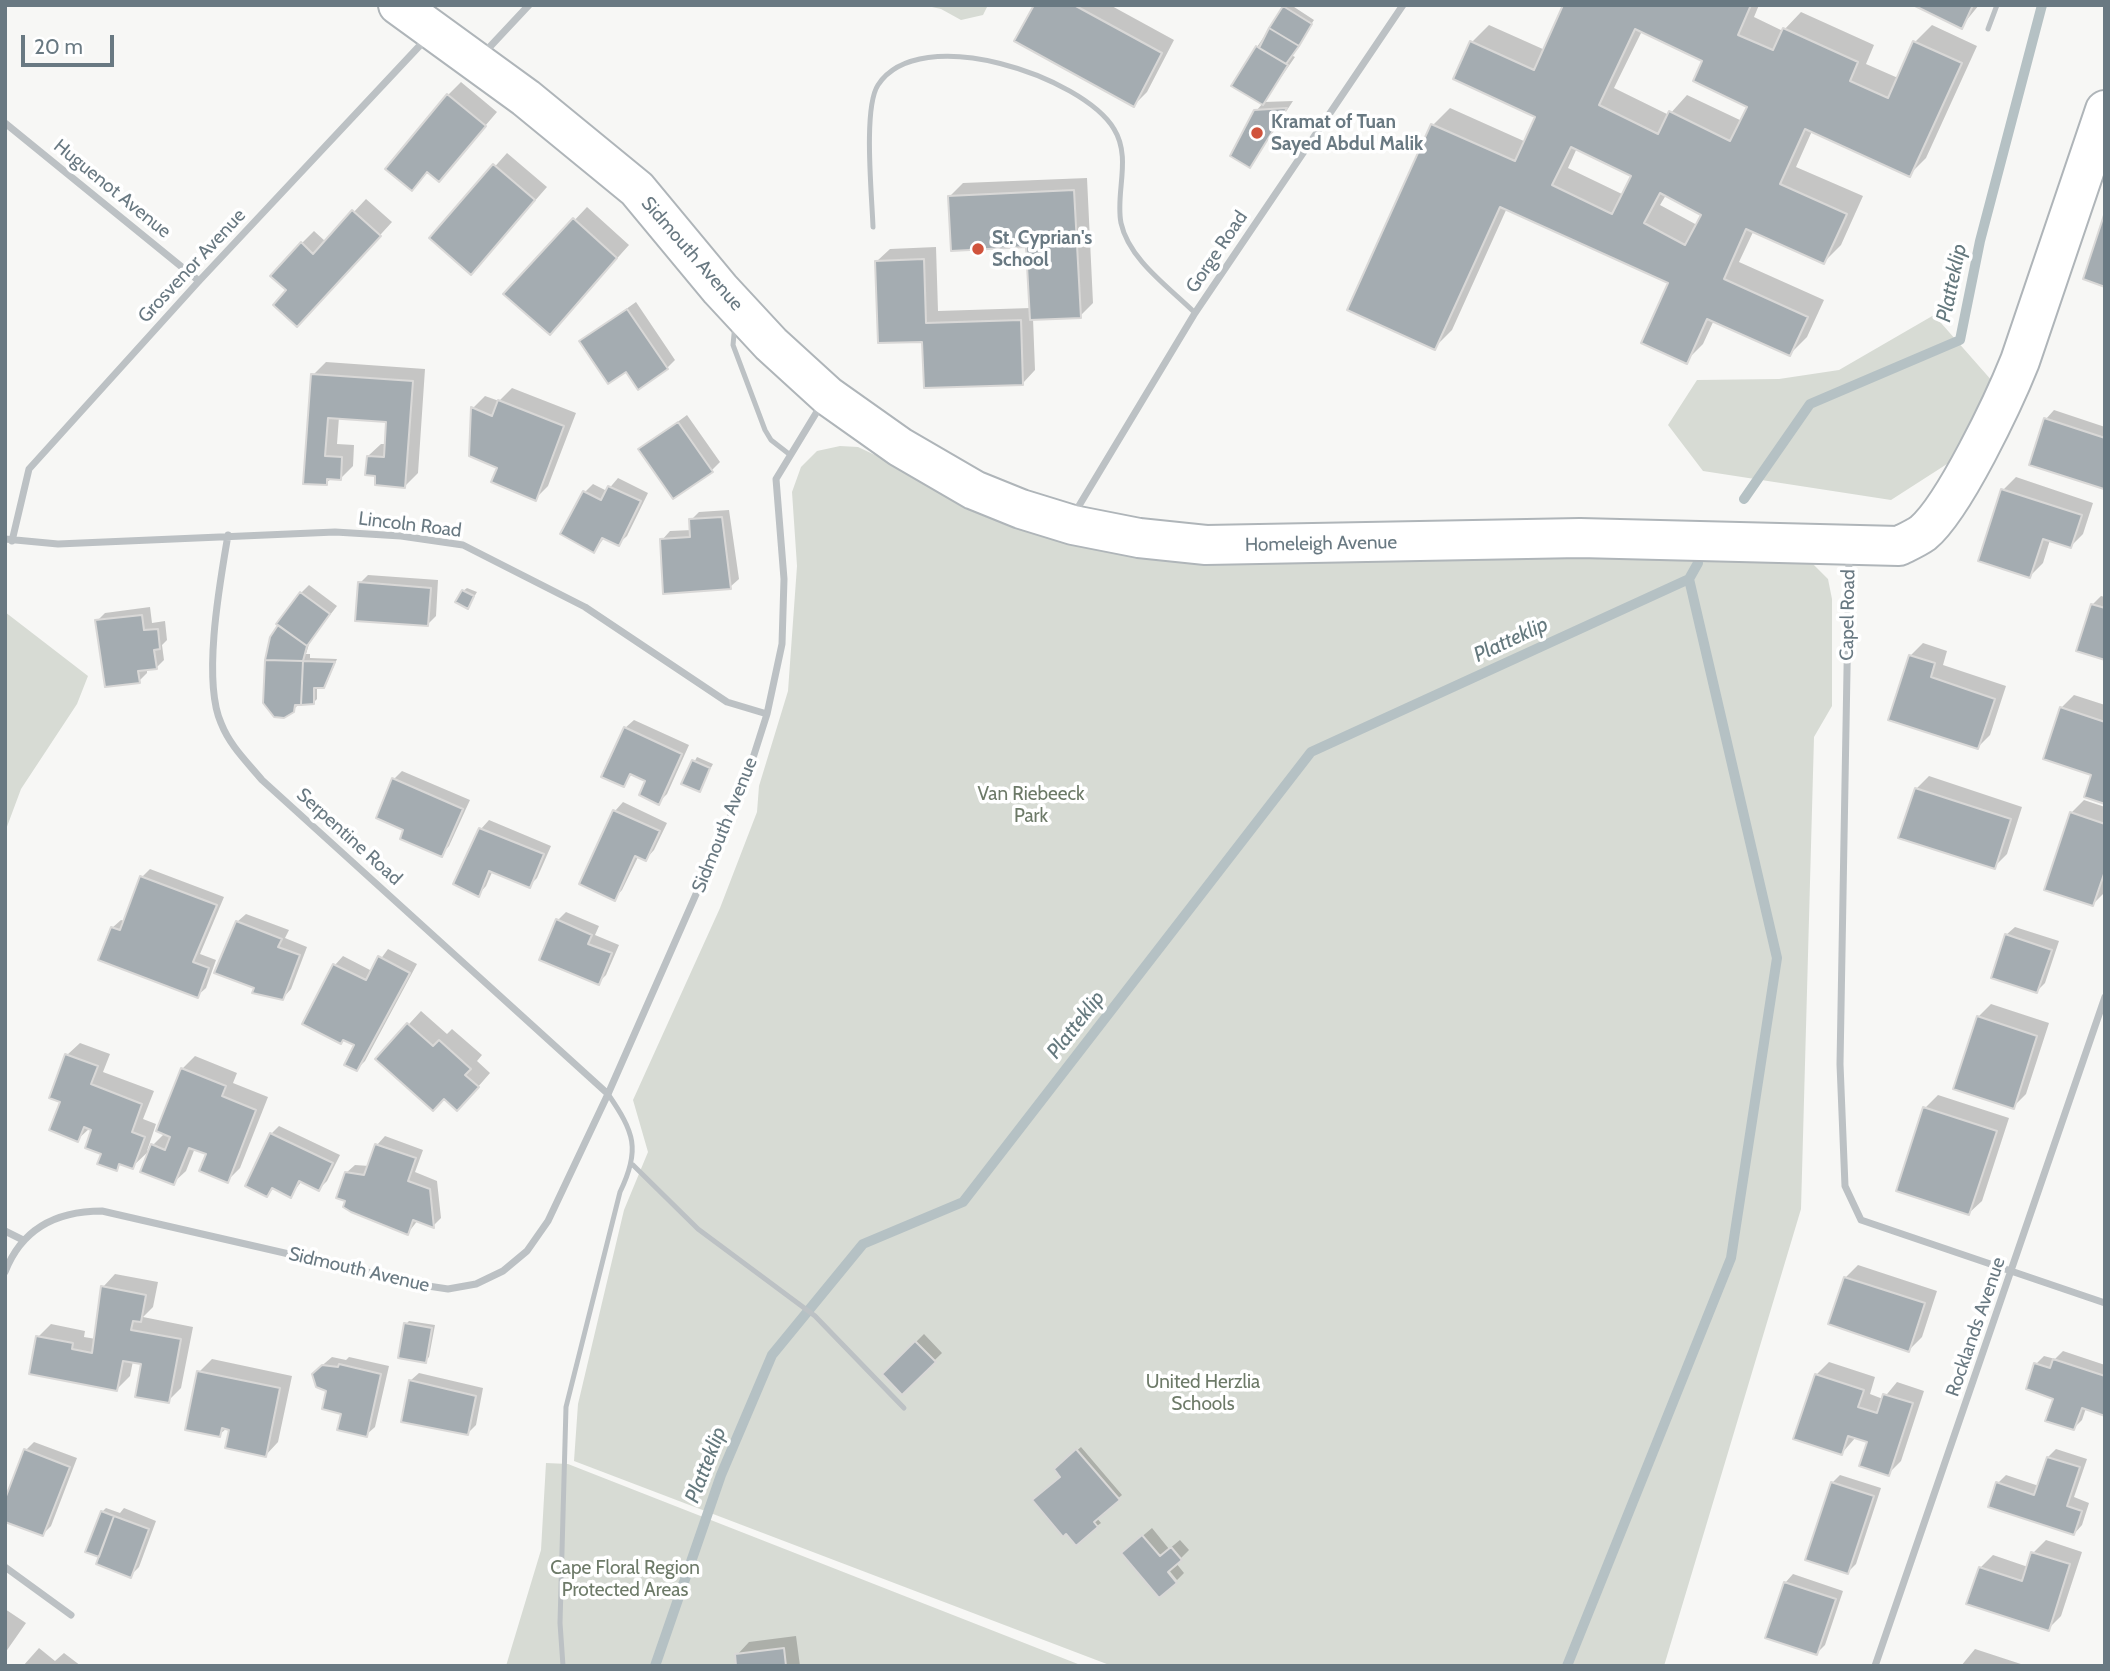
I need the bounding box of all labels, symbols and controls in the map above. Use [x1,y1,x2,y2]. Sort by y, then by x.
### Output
scale bar [24,21,117,65]
text: 20 m [34,34,83,59]
place label: Kramat of Tuan Sayed Abdul Malik [1271,111,1423,155]
marker: Kramat of Tuan Sayed Abdul Malik [1249,125,1265,141]
street label: Huguenot Avenue [49,135,175,243]
street label: Sidmouth Avenue [636,192,748,316]
street label: Grosvenor Avenue [133,204,251,328]
street label: Gorge Road [1181,207,1253,297]
place label: St. Cyprian's School [992,227,1092,271]
marker: St. Cyprian's School [970,241,986,257]
water label: Platteklip [1931,242,1973,324]
street label: Lincoln Road [357,507,463,543]
street label: Homeleigh Avenue [1245,531,1397,557]
street label: Capel Road [1836,569,1860,661]
water label: Platteklip [1470,612,1552,668]
street label: Sidmouth Avenue [687,754,763,896]
park label: Van Riebeeck Park [977,783,1085,827]
street label: Serpentine Road [292,784,406,890]
water label: Platteklip [1042,986,1110,1064]
street label: Sidmouth Avenue [286,1243,432,1297]
street label: Rocklands Avenue [1941,1254,2011,1400]
park label: United Herzlia Schools [1146,1371,1260,1415]
water label: Platteklip [680,1424,732,1506]
park label: Cape Floral Region Protected Areas [550,1557,700,1601]

